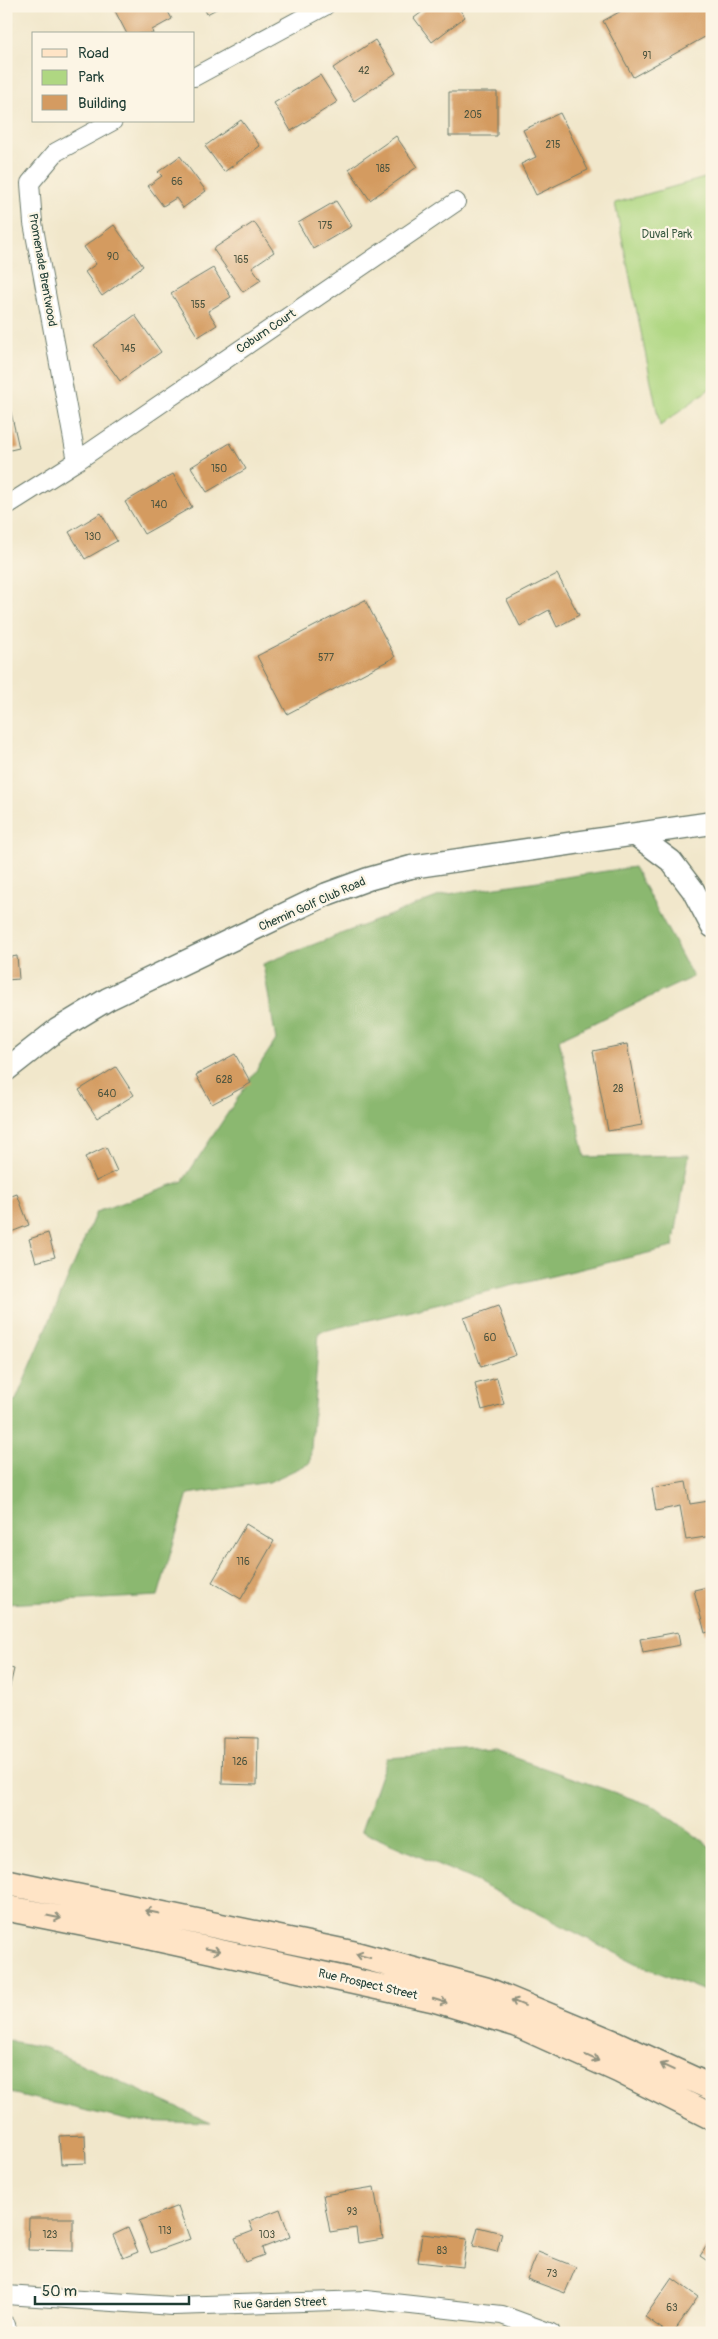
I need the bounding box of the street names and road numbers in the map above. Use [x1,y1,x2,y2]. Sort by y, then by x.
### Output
street label: Promenade Brentwood [25,212,60,328]
street label: Coburn Court [234,306,299,357]
street label: Chemin Golf Club Road [256,874,368,935]
street label: Rue Prospect Street [317,1966,419,2003]
street label: Rue Garden Street [233,2294,327,2313]

